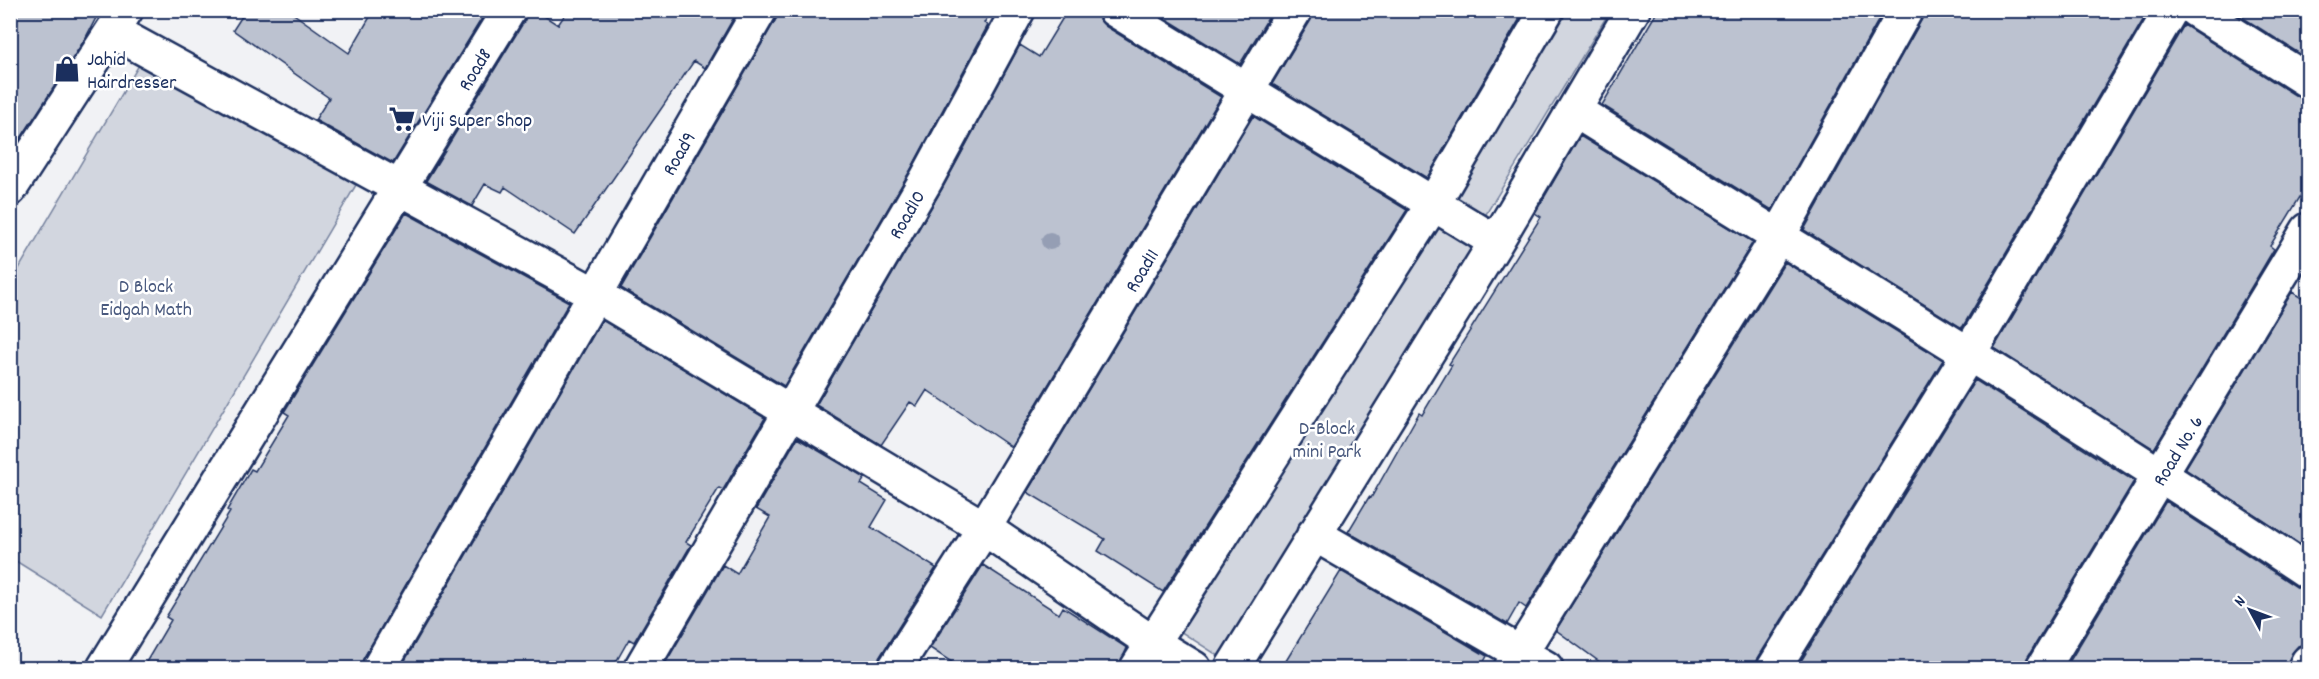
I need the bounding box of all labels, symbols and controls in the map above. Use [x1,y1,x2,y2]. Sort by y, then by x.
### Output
street label: Road8 [453,44,500,97]
place label: Jahid Hairdresser [87,47,177,98]
shop icon: Jahid Hairdresser [52,54,82,84]
supermarket icon: Viji Super Shop [387,104,417,134]
place label: Viji Super Shop [422,108,532,136]
street label: Road9 [657,127,704,182]
street label: Road10 [883,186,934,245]
street label: Road11 [1120,245,1167,299]
park label: D Block Eidgah Math [100,274,192,325]
street label: Road No. 6 [2147,411,2212,492]
park label: D-Block mini Park [1293,416,1361,467]
north arrow [2220,580,2280,640]
text: N [2229,591,2252,612]

